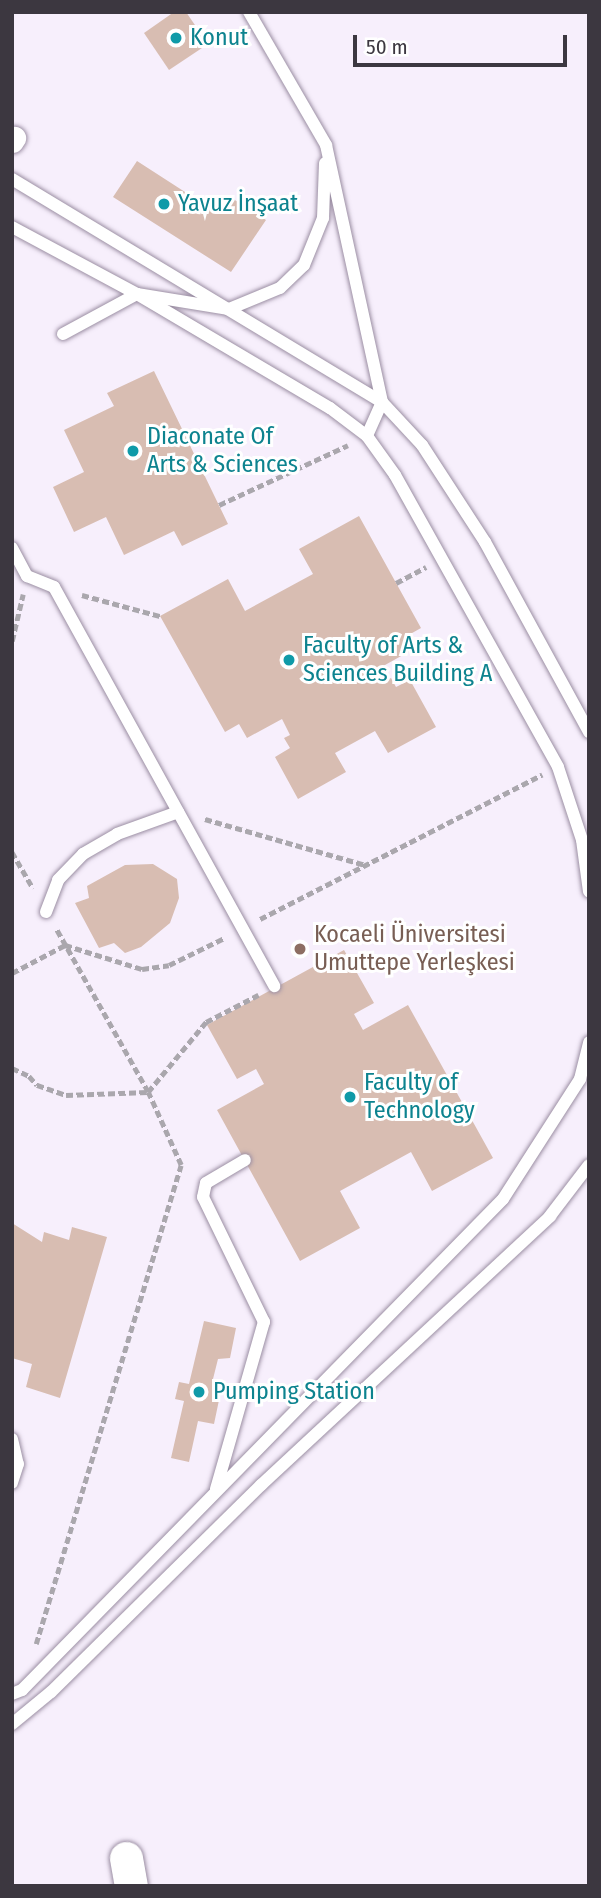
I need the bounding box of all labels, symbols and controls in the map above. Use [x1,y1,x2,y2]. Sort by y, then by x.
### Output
scale bar [356,21,570,65]
place label: Konut [190,24,248,52]
marker: Konut [168,30,184,46]
text: 50 m [366,34,408,60]
place label: Yavuz İnşaat [178,190,298,218]
marker: Yavuz İnşaat [156,196,172,212]
place label: Diaconate Of Arts & Sciences [147,423,298,479]
marker: Diaconate Of Arts & Sciences [125,443,141,459]
place label: Faculty of Arts & Sciences Building A [303,632,492,688]
marker: Faculty of Arts & Sciences Building A [281,652,297,668]
place label: Kocaeli Üniversitesi Umuttepe Yerleşkesi [314,921,515,977]
marker: Kocaeli Üniversitesi Umuttepe Yerleşkesi [292,941,308,957]
place label: Faculty of Technology [364,1069,475,1125]
marker: Faculty of Technology [342,1089,358,1105]
place label: Pumping Station [213,1378,375,1406]
marker: Pumping Station [191,1384,207,1400]

